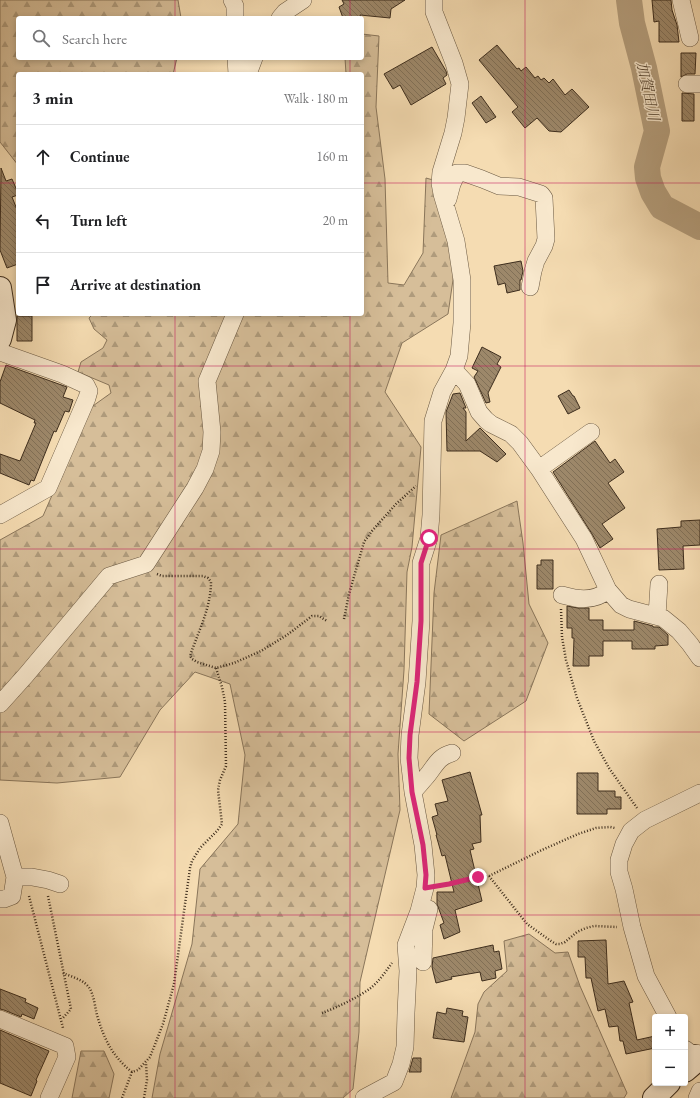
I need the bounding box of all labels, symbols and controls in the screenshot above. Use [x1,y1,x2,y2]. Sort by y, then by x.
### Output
search box [16,16,364,60]
icon: search [30,27,52,49]
text: Search here [62,29,127,48]
water label: 加賀田川 [633,60,664,124]
text: 3 min [32,87,73,109]
text: Walk · 180 m [284,90,348,107]
icon: ahead [32,146,54,168]
text: Continue [70,147,130,166]
text: 160 m [317,148,348,165]
icon: left [32,210,54,232]
text: Turn left [70,211,127,230]
text: 20 m [323,212,348,229]
icon: arrive [32,274,54,296]
text: Arrive at destination [70,275,201,294]
route start [420,529,438,547]
route end [469,868,487,886]
map controls [652,1014,688,1086]
button: + [652,1014,688,1050]
button: − [652,1050,688,1086]

